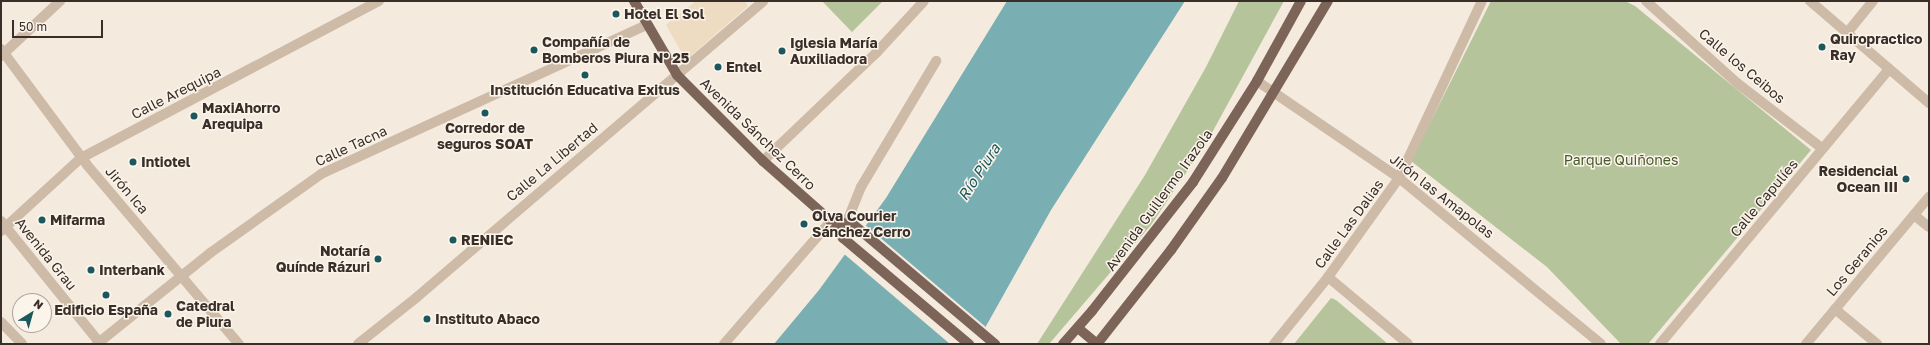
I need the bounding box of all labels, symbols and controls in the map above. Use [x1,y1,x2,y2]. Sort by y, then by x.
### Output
place label: Hotel El Sol [624,6,704,22]
marker: Hotel El Sol [611,9,621,19]
scale bar [14,12,105,38]
text: 50 m [19,19,47,34]
street label: Calle los Ceibos [1695,25,1789,107]
place label: Quiropractico Ray [1830,31,1923,64]
place label: Compañía de Bomberos Piura Nº 25 [542,34,689,66]
place label: Iglesia María Auxiliadora [790,35,878,68]
marker: Quiropractico Ray [1817,42,1827,52]
marker: Compañía de Bomberos Piura Nº 25 [529,45,539,55]
marker: Iglesia María Auxiliadora [777,46,787,56]
place label: Entel [726,59,762,75]
marker: Entel [713,62,723,72]
street label: Calle Arequipa [129,63,223,123]
marker: Institución Educativa Exitus [580,70,590,80]
street label: Avenida Sánchez Cerro [697,75,819,193]
place label: Institución Educativa Exitus [490,82,680,98]
place label: MaxiAhorro Arequipa [202,100,280,132]
marker: Corredor de seguros SOAT [480,108,490,118]
marker: MaxiAhorro Arequipa [189,111,199,121]
street label: Calle La Libertad [503,119,601,205]
place label: Corredor de seguros SOAT [437,120,533,152]
street label: Calle Tacna [312,122,390,170]
street label: Avenida Guillermo Irazola [1102,126,1216,274]
water label: Río Piura [954,140,1004,204]
street label: Jirón las Amapolas [1387,150,1497,242]
park label: Parque Quiñones [1564,152,1678,168]
place label: Intiotel [141,154,191,170]
street label: Calle Capulíes [1727,156,1801,240]
marker: Intiotel [128,157,138,167]
street label: Jirón Ica [102,163,152,217]
place label: Residencial Ocean III [1819,163,1898,196]
marker: Residencial Ocean III [1901,174,1911,184]
street label: Calle Las Dalias [1311,176,1387,272]
place label: Olva Courier Sánchez Cerro [812,208,911,240]
place label: Mifarma [50,212,105,228]
street label: Avenida Grau [12,214,80,294]
marker: Mifarma [37,215,47,225]
marker: Olva Courier Sánchez Cerro [799,219,809,229]
street label: Los Geranios [1823,222,1891,300]
place label: RENIEC [461,232,513,248]
marker: RENIEC [448,235,458,245]
place label: Notaría Quínde Rázuri [276,243,370,276]
marker: Notaría Quínde Rázuri [373,254,383,264]
place label: Interbank [99,262,165,278]
marker: Interbank [86,265,96,275]
marker: Edificio España [101,290,111,300]
north arrow [12,293,52,333]
text: N [32,296,46,312]
place label: Catedral de Piura [176,298,235,330]
place label: Edificio España [54,302,158,318]
marker: Catedral de Piura [163,309,173,319]
place label: Instituto Abaco [435,311,540,327]
marker: Instituto Abaco [422,314,432,324]

